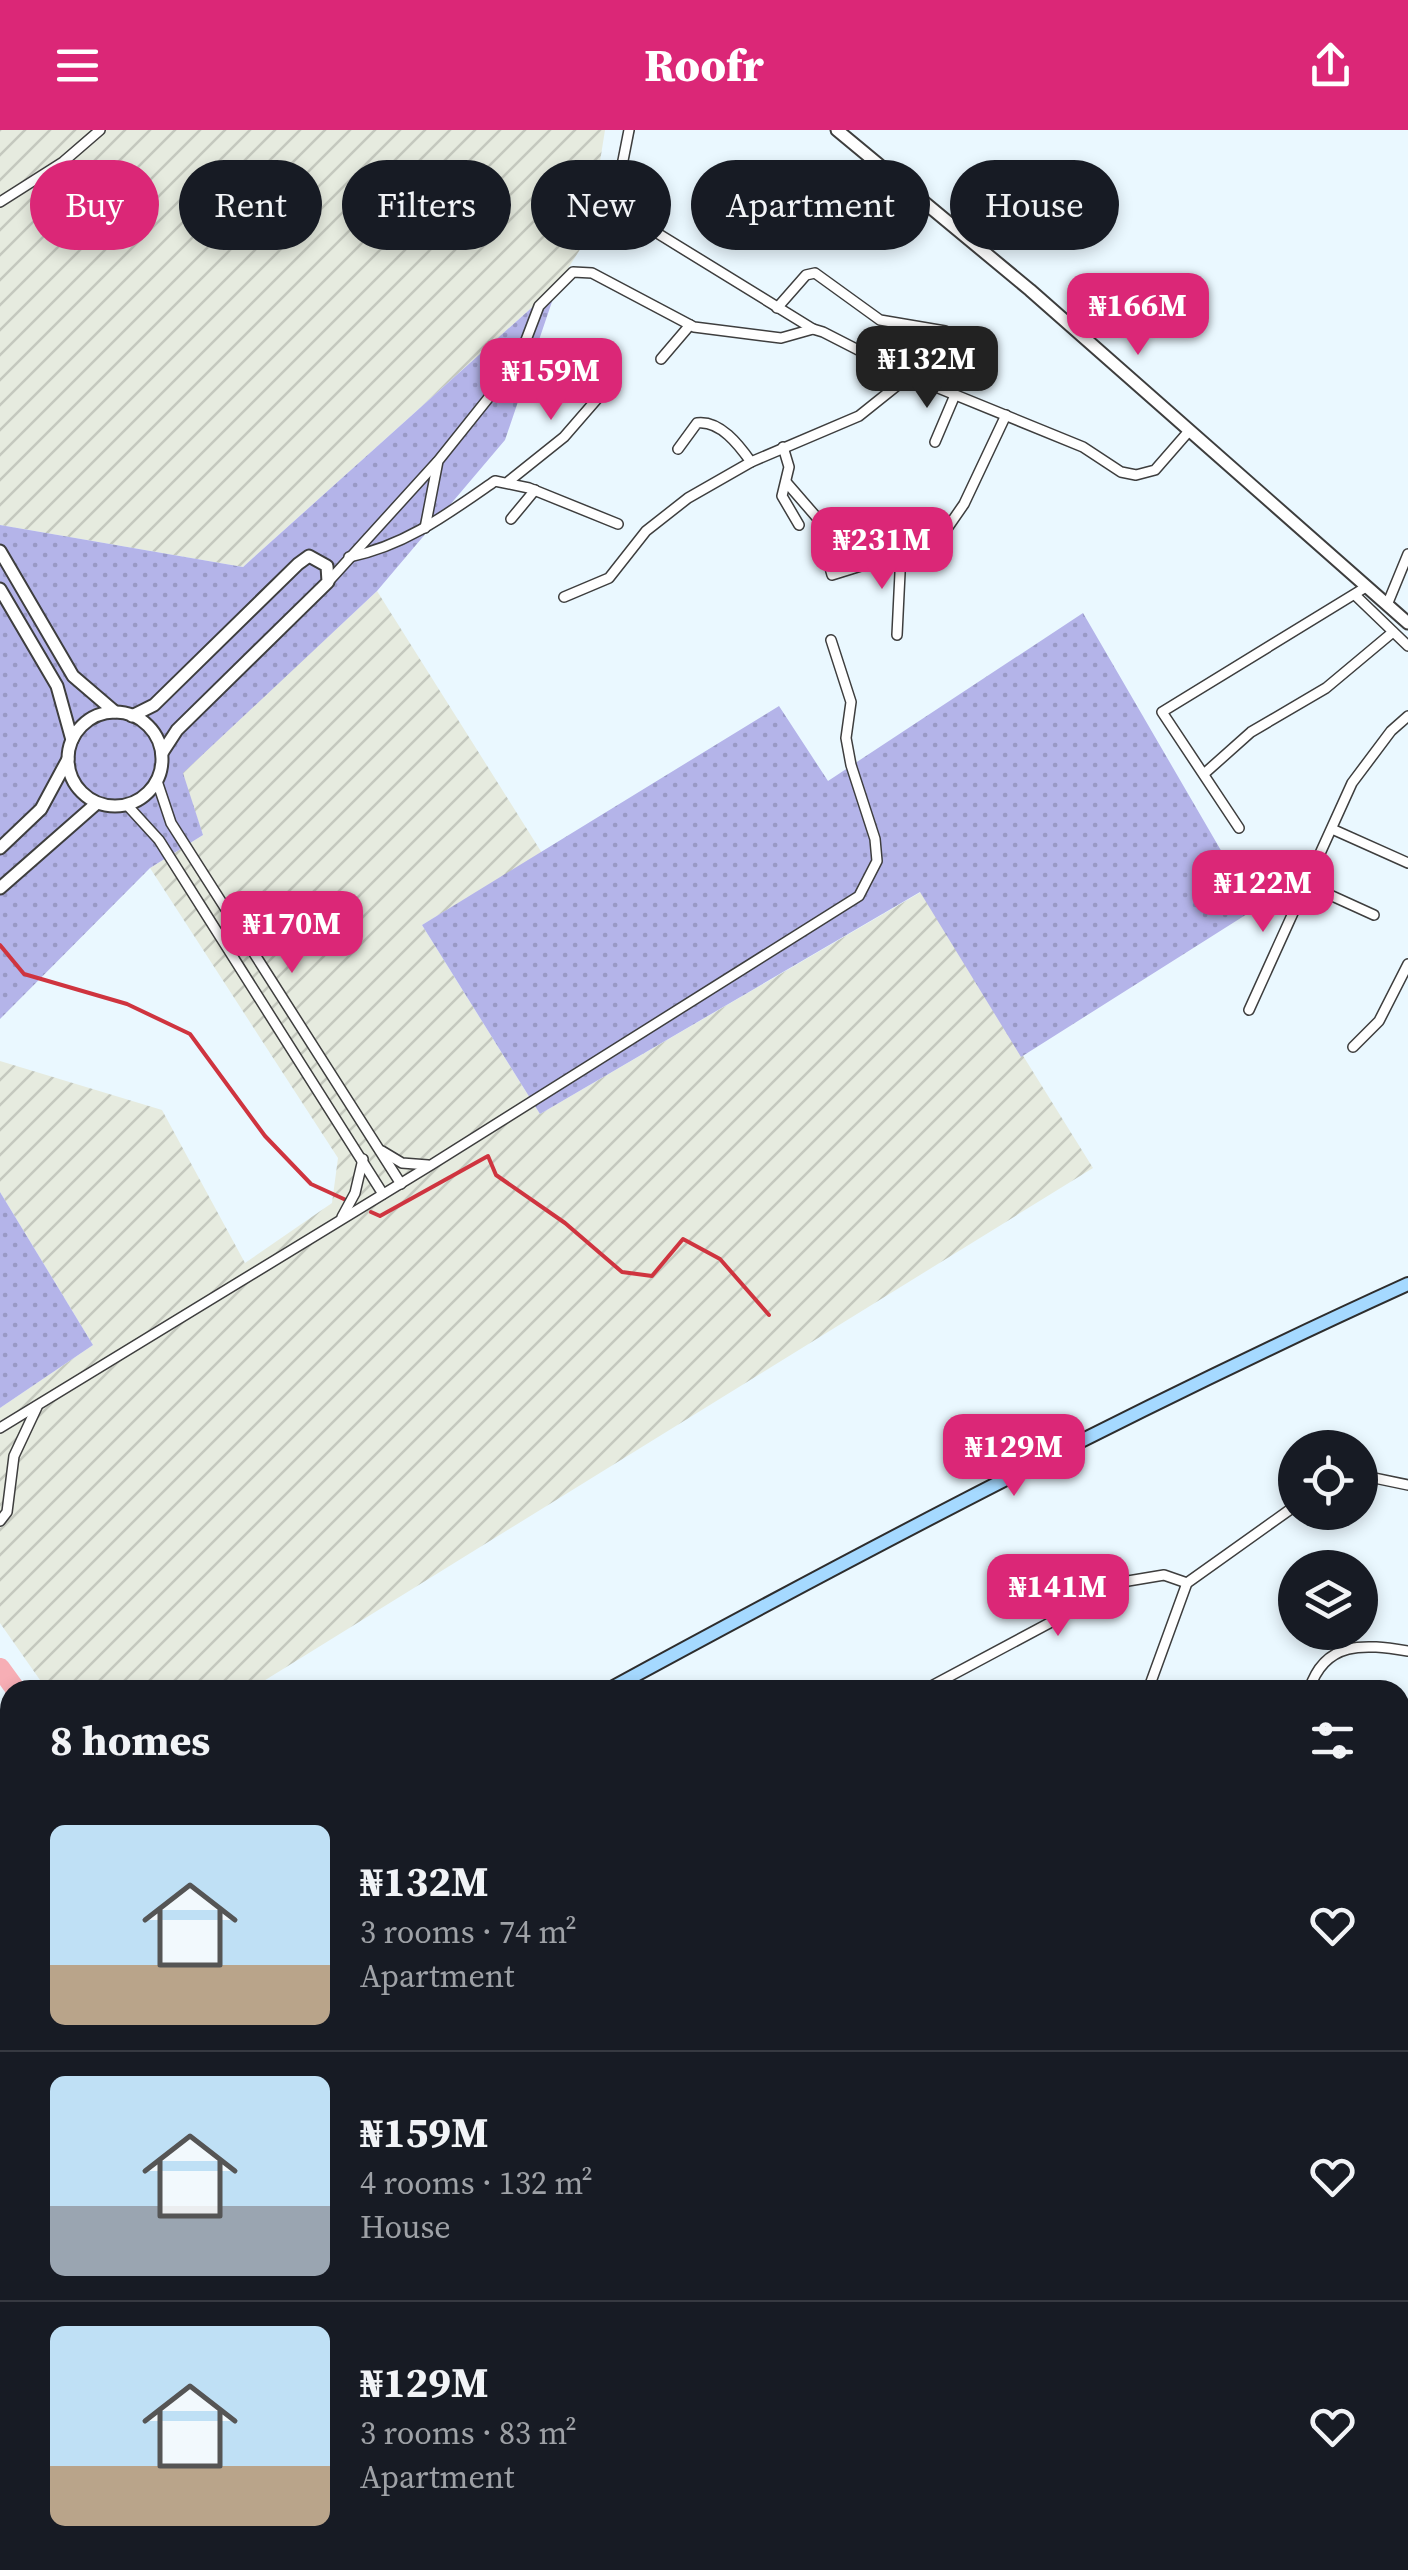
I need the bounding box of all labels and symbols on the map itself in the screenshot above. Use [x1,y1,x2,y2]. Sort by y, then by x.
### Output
pin: ₦166M [1068,273,1208,358]
pin: ₦132M [857,326,997,411]
pin: ₦159M [481,338,621,423]
pin: ₦231M [812,507,952,592]
pin: ₦122M [1193,850,1333,935]
pin: ₦170M [222,891,362,976]
pin: ₦129M [944,1414,1084,1499]
pin: ₦141M [988,1554,1128,1639]

